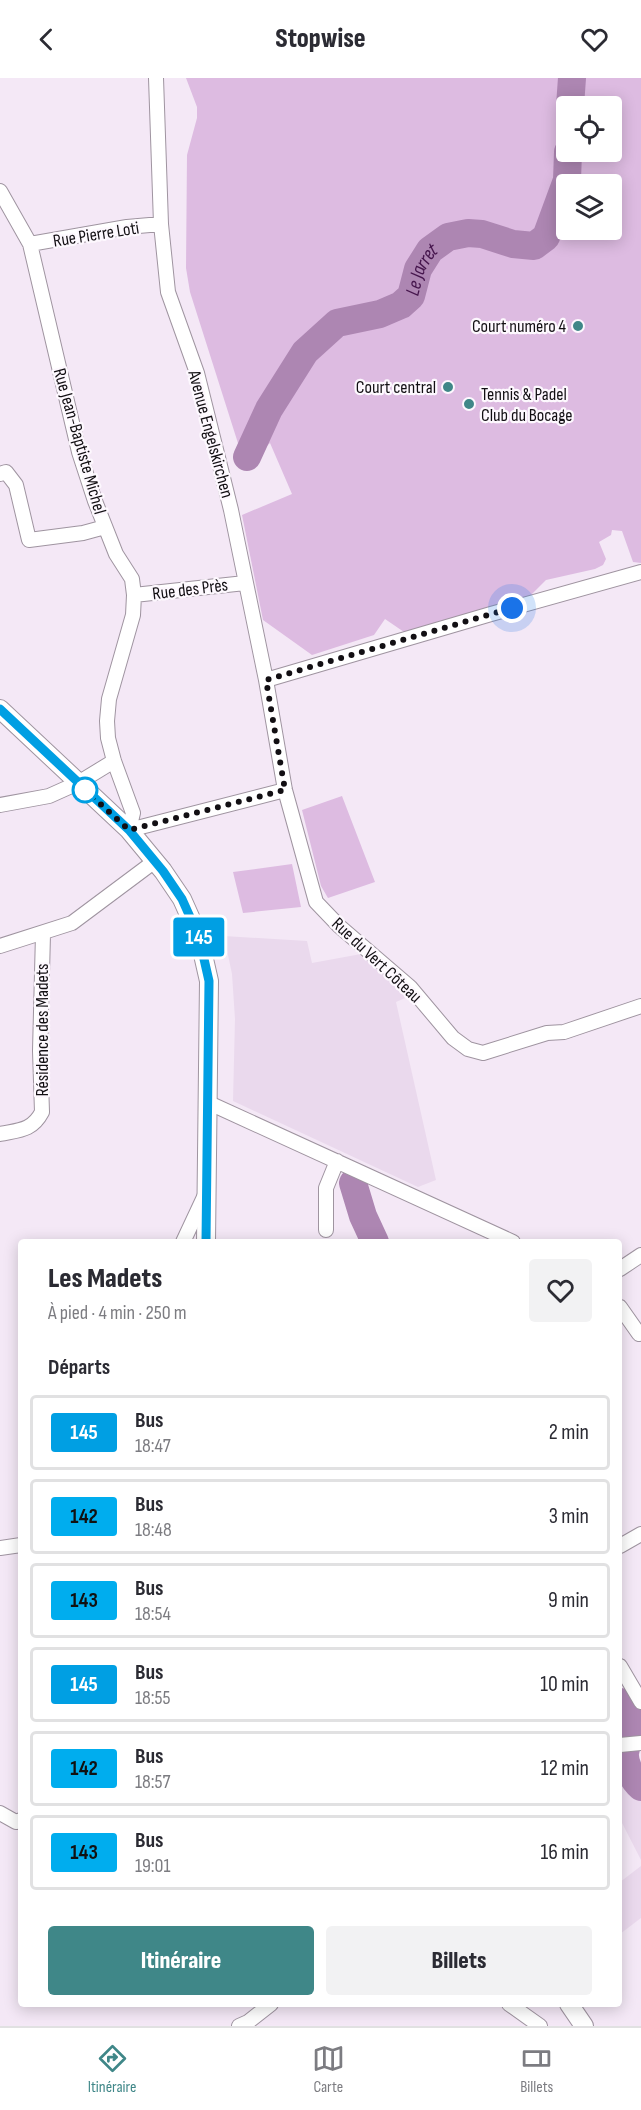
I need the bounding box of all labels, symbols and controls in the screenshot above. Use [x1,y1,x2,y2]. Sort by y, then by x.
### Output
icon: back [30,23,63,56]
text: Stopwise [275,23,366,55]
icon: heart [578,23,611,56]
map controls [556,96,622,240]
button: locate [556,96,622,162]
button: layers [556,174,622,240]
street label: Rue Pierre Loti [51,217,141,252]
water label: Le Jarret [401,237,443,298]
place label: Court numéro 4 [472,316,566,337]
marker: Court numéro 4 [571,319,585,333]
street label: Rue Jean-Baptiste Michel [49,366,110,517]
street label: Avenue Engelskirchen [183,367,238,500]
place label: Court central [356,377,436,398]
marker: Court central [441,380,455,394]
place label: Tennis & Padel Club du Bocage [481,384,573,426]
marker: Tennis & Padel Club du Bocage [462,397,476,411]
street label: Rue des Près [151,574,229,605]
your location [497,593,527,623]
unlabelled marker [72,777,98,803]
street label: Rue du Vert Côteau [327,913,426,1007]
line badge: 145 [164,918,234,956]
text: 145 [185,925,213,950]
street label: Résidence des Madets [32,963,53,1097]
button: heart [529,1259,592,1322]
text: Les Madets [48,1262,162,1295]
text: À pied · 4 min · 250 m [48,1301,187,1325]
text: Départs [48,1354,110,1381]
text: Bus [135,1407,164,1434]
text: 2 min [549,1419,589,1446]
text: 145 [70,1420,98,1445]
text: 18:47 [135,1434,171,1458]
text: Bus [135,1491,164,1518]
text: 3 min [549,1503,589,1530]
text: 142 [70,1504,98,1529]
text: 18:48 [135,1518,172,1542]
text: Bus [135,1575,164,1602]
text: 9 min [548,1587,589,1614]
text: 143 [70,1588,98,1613]
text: 18:54 [135,1602,171,1626]
text: Bus [135,1659,164,1686]
text: 10 min [540,1671,589,1698]
text: 145 [70,1672,98,1697]
text: 18:55 [135,1686,171,1710]
text: Bus [135,1743,164,1770]
text: 12 min [541,1755,589,1782]
text: 142 [70,1756,98,1781]
text: 18:57 [135,1770,170,1794]
text: Bus [135,1827,164,1854]
text: 16 min [541,1839,589,1866]
text: 143 [70,1840,98,1865]
text: 19:01 [135,1854,171,1878]
button: Itinéraire [48,1926,314,1995]
button: Billets [326,1926,592,1995]
tab: Itinéraire [88,2042,136,2097]
tab: Carte [312,2042,345,2097]
tab: Billets [520,2042,553,2097]

